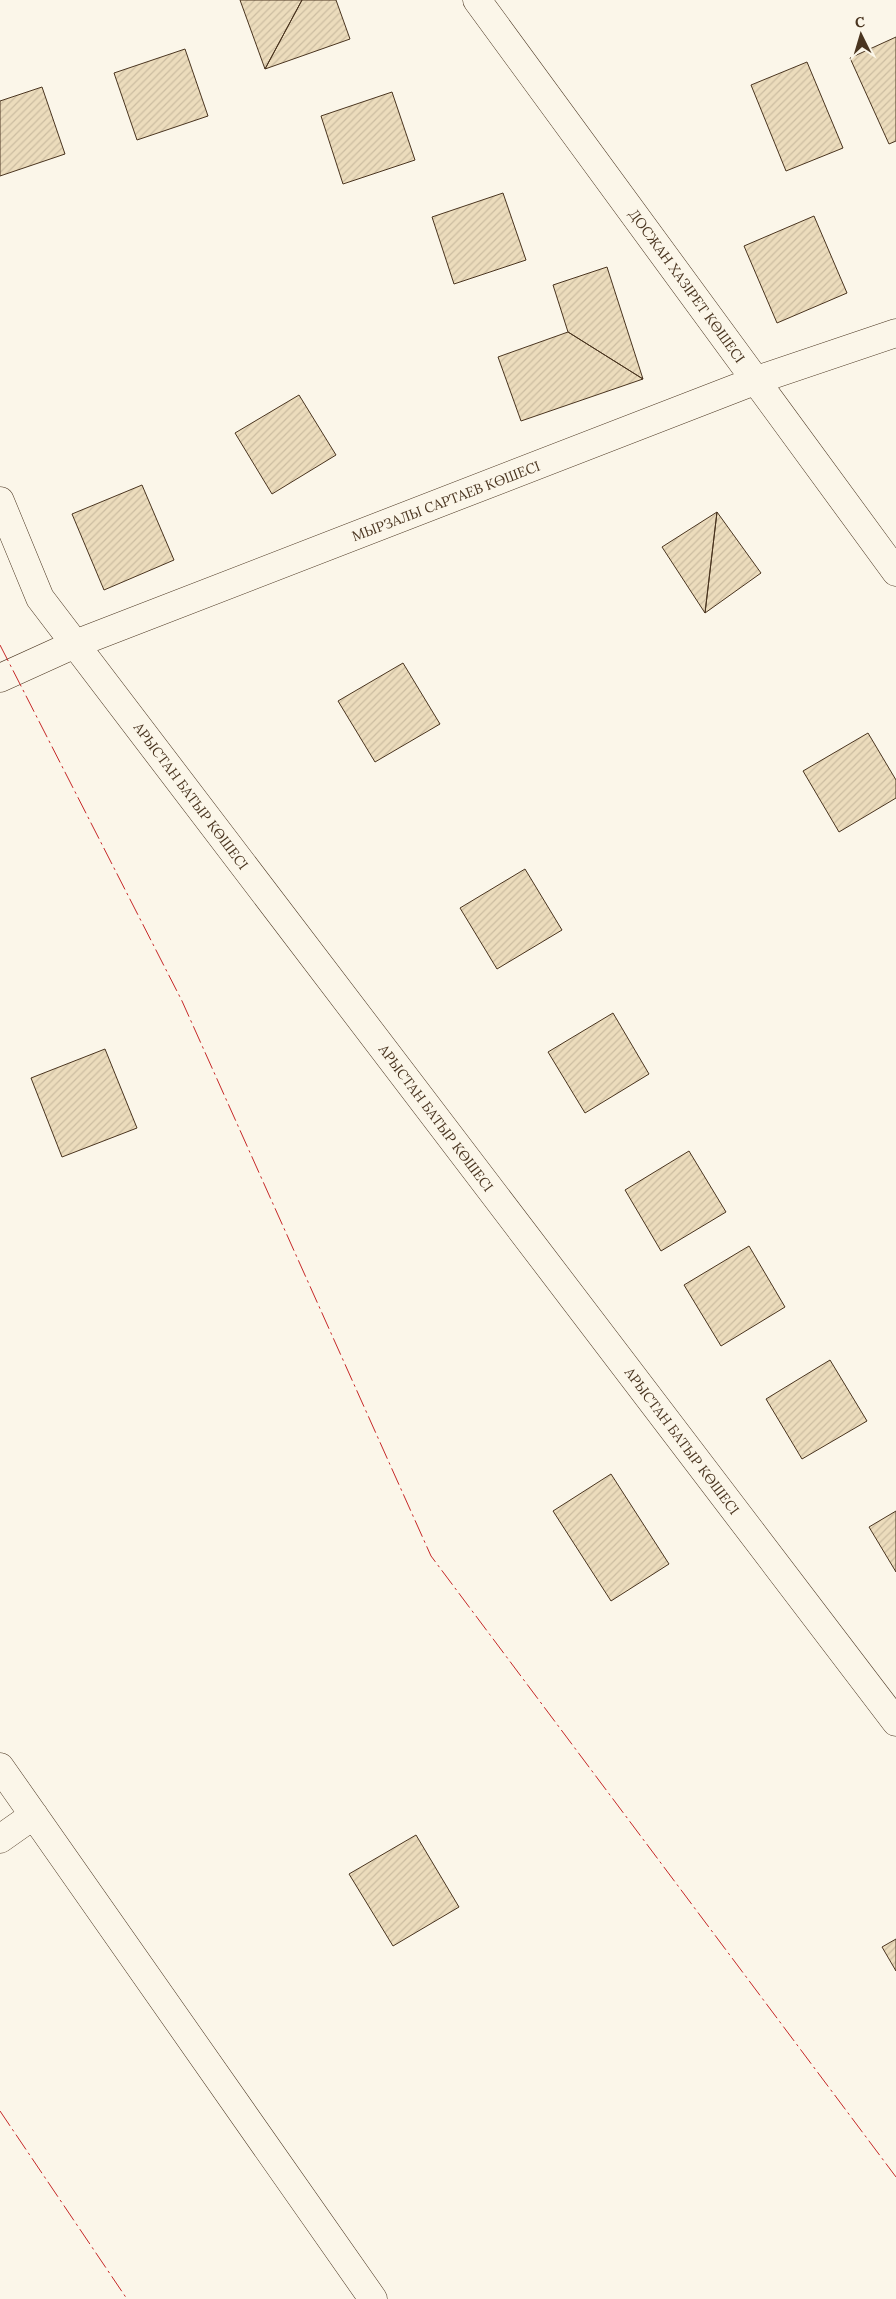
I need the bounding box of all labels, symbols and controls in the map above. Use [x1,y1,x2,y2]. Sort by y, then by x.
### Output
north arrow [836,10,886,60]
text: С [854,13,866,31]
street label: ДОСЖАН ХАЗІРЕТ КӨШЕСІ [625,206,749,366]
street label: МЫРЗАЛЫ САРТАЕВ КӨШЕСІ [349,457,543,545]
street label: АРЫСТАН БАТЫР КӨШЕСІ [129,718,252,873]
street label: АРЫСТАН БАТЫР КӨШЕСІ [374,1040,497,1195]
street label: АРЫСТАН БАТЫР КӨШЕСІ [620,1363,743,1518]

